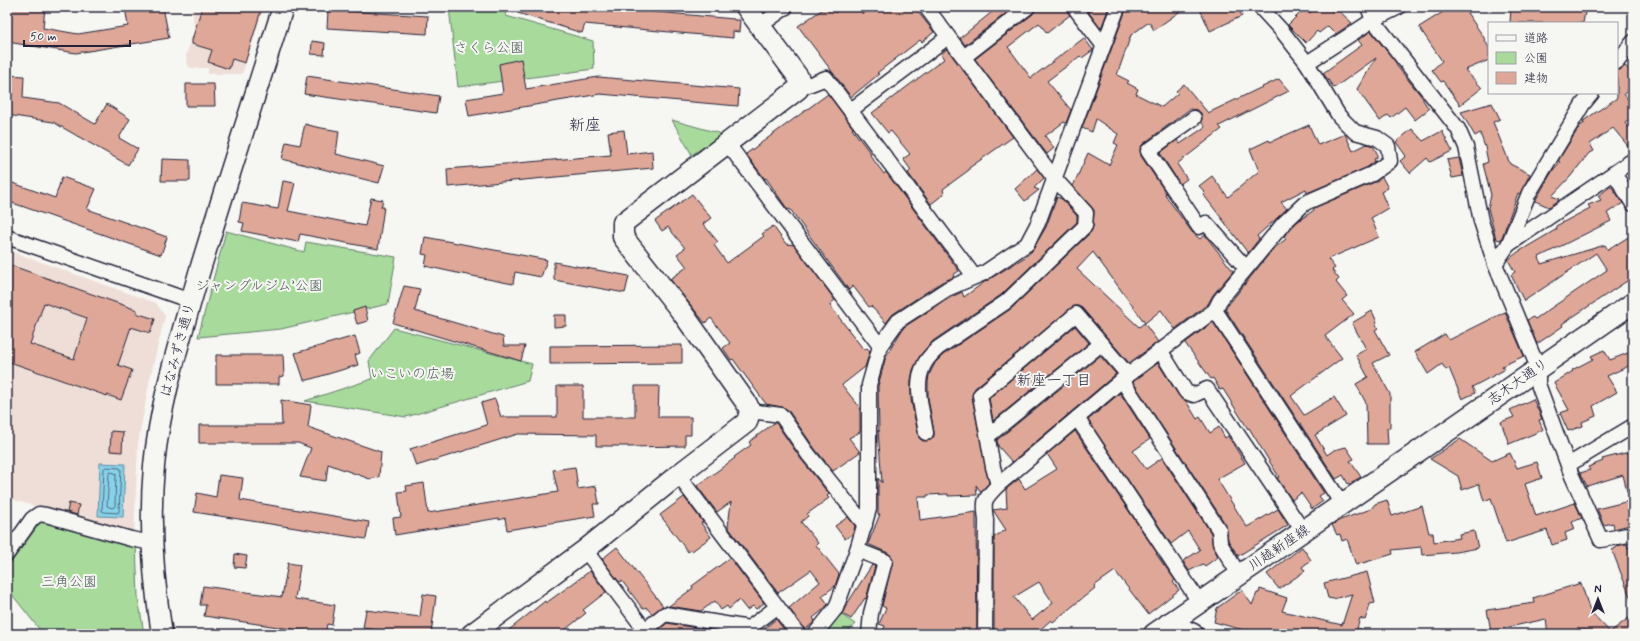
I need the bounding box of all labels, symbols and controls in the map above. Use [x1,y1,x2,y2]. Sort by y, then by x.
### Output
scale bar [24,22,130,48]
legend [1488,22,1618,94]
text: 50 m [30,29,57,45]
text: 道路 [1524,31,1548,47]
park label: さくら公園 [454,39,524,57]
text: 公園 [1524,51,1548,67]
text: 建物 [1524,71,1548,87]
district label: 新座 [569,115,601,136]
park label: ジャングルジム’公園 [195,277,323,295]
street label: はなみずき通り [157,301,199,399]
street label: 志木大通り [1484,355,1552,409]
park label: いこいの広場 [370,365,454,383]
district label: 新座一丁目 [1016,371,1092,391]
street label: 川越新座線 [1245,521,1313,575]
park label: 三角公園 [41,573,97,591]
north arrow [1578,579,1618,619]
text: N [1594,583,1602,597]

